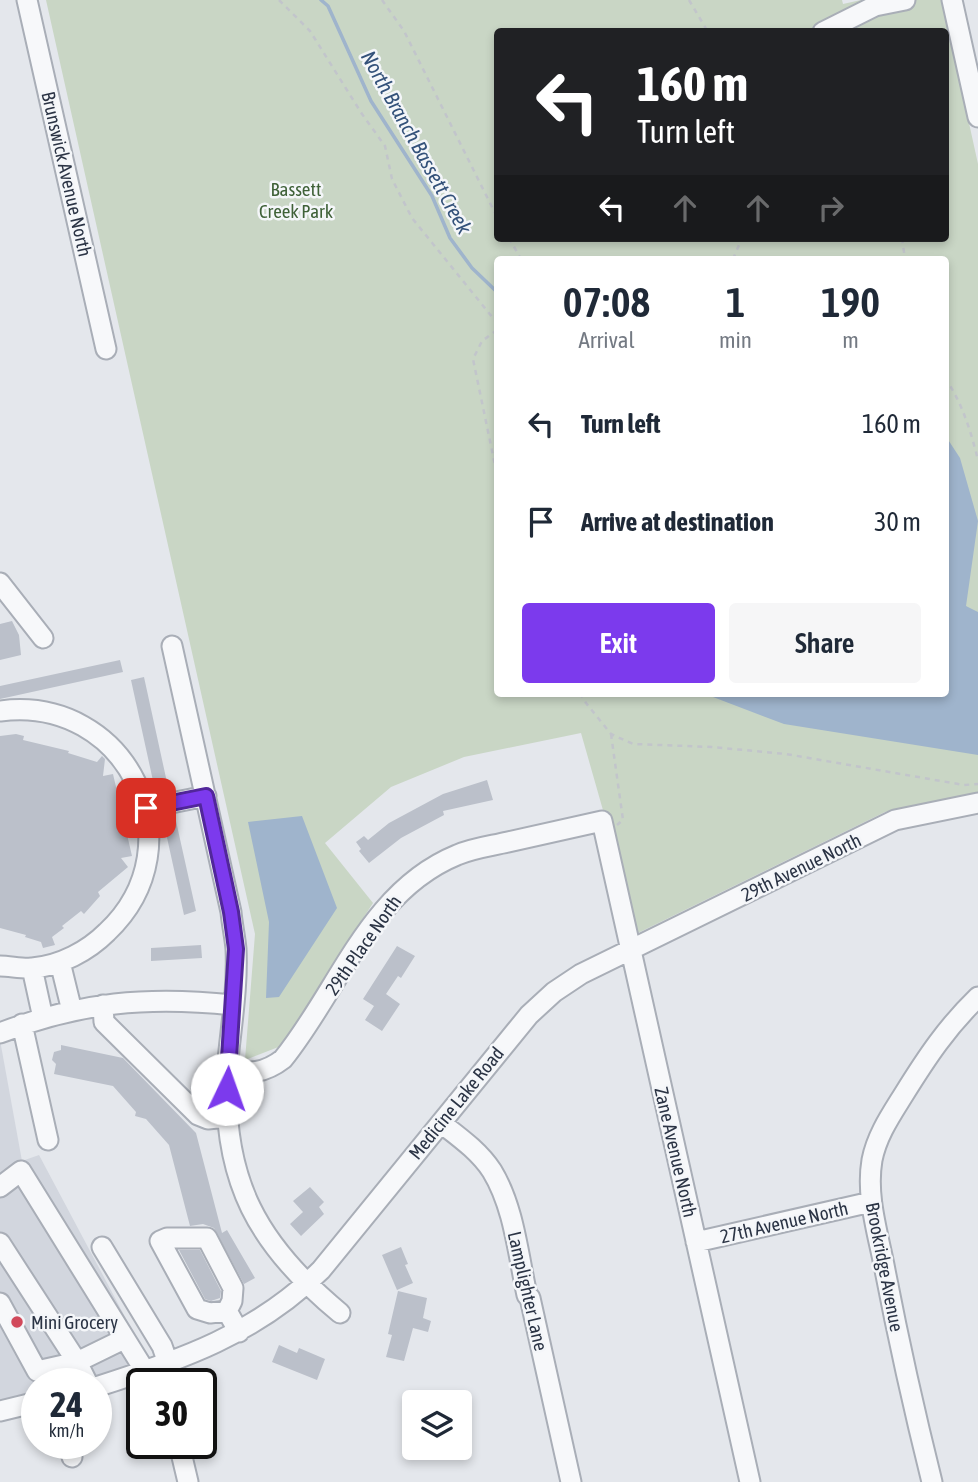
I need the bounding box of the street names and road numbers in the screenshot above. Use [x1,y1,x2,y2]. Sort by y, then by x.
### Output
street label: Brunswick Avenue North [37,89,97,259]
street label: 29th Avenue North [737,828,865,906]
street label: 29th Place North [320,891,406,999]
street label: Medicine Lake Road [404,1042,508,1164]
street label: Zane Avenue North [650,1085,702,1219]
street label: 27th Avenue North [718,1197,850,1247]
street label: Brookridge Avenue [862,1200,908,1334]
street label: Lamplighter Lane [504,1229,552,1353]

